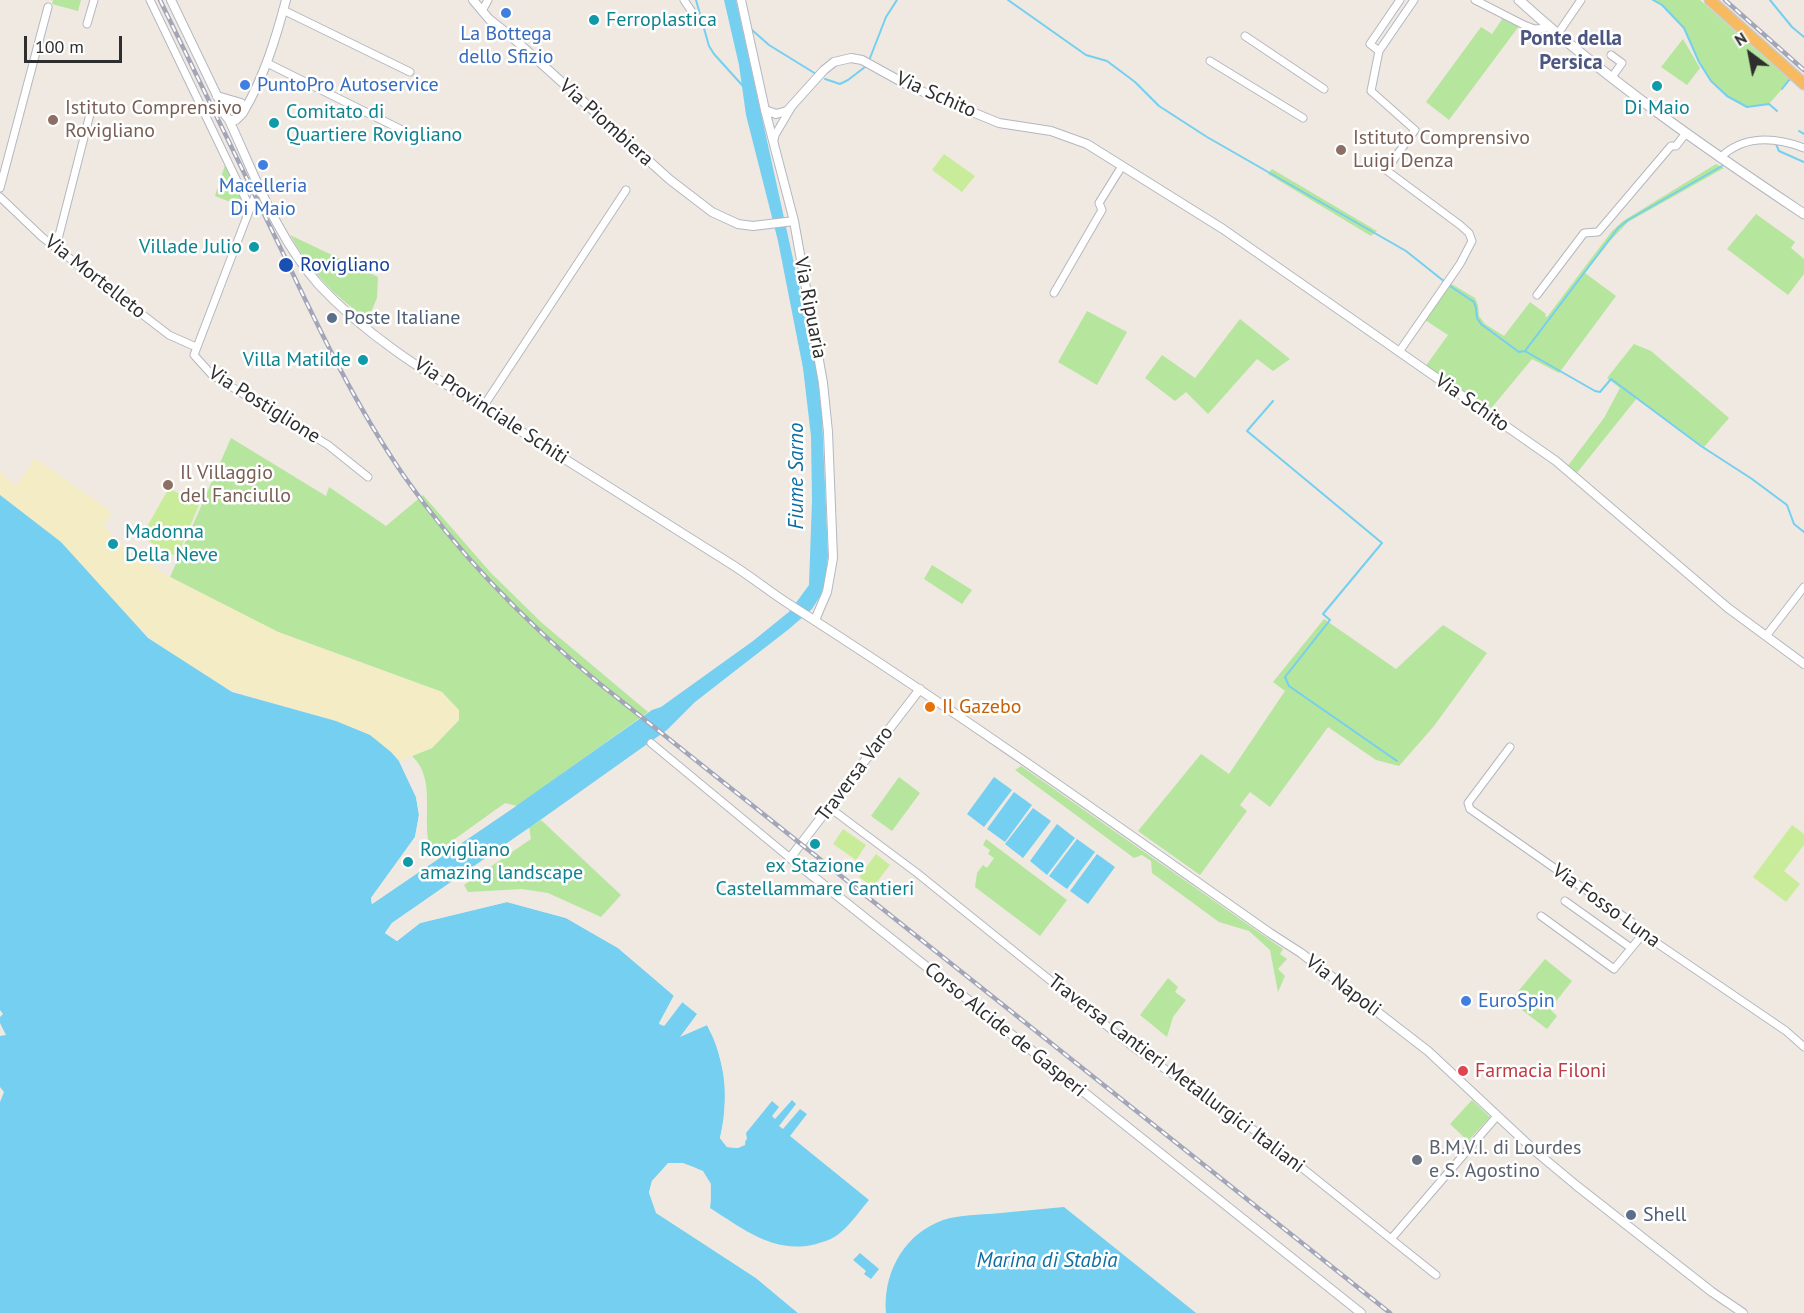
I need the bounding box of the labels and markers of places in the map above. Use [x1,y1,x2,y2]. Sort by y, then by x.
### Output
marker: La Bottega dello Sfizio [499,6,513,20]
place label: Ferroplastica [606,8,717,32]
marker: Ferroplastica [587,13,601,27]
place label: La Bottega dello Sfizio [458,22,554,69]
place label: PuntoPro Autoservice [257,73,439,97]
marker: PuntoPro Autoservice [238,78,252,92]
marker: Di Maio [1650,79,1664,93]
place label: Istituto Comprensivo Rovigliano [65,96,242,143]
place label: Di Maio [1624,96,1690,120]
place label: Comitato di Quartiere Rovigliano [286,100,462,147]
marker: Istituto Comprensivo Rovigliano [46,113,60,127]
marker: Comitato di Quartiere Rovigliano [267,116,281,130]
place label: Istituto Comprensivo Luigi Denza [1353,126,1530,173]
marker: Istituto Comprensivo Luigi Denza [1334,143,1348,157]
marker: Macelleria Di Maio [256,158,270,172]
place label: Macelleria Di Maio [219,174,307,221]
place label: Villade Julio [139,235,242,259]
marker: Villade Julio [247,240,261,254]
place label: Rovigliano [300,253,390,277]
marker: Rovigliano [277,256,295,274]
place label: Poste Italiane [344,306,460,330]
marker: Poste Italiane [325,311,339,325]
place label: Villa Matilde [243,348,351,372]
marker: Villa Matilde [356,353,370,367]
place label: Il Villaggio del Fanciullo [180,461,291,508]
marker: Il Villaggio del Fanciullo [161,478,175,492]
place label: Madonna Della Neve [125,520,218,567]
marker: Madonna Della Neve [106,537,120,551]
place label: Il Gazebo [942,695,1021,719]
marker: Il Gazebo [923,700,937,714]
marker: ex Stazione Castellammare Cantieri [808,837,822,851]
place label: Rovigliano amazing landscape [420,838,583,885]
place label: ex Stazione Castellammare Cantieri [716,854,914,901]
marker: Rovigliano amazing landscape [401,855,415,869]
place label: EuroSpin [1478,989,1555,1013]
marker: EuroSpin [1459,994,1473,1008]
place label: Farmacia Filoni [1475,1059,1606,1083]
marker: Farmacia Filoni [1456,1064,1470,1078]
place label: B.M.V.I. di Lourdes e S. Agostino [1429,1136,1581,1183]
marker: B.M.V.I. di Lourdes e S. Agostino [1410,1153,1424,1167]
place label: Shell [1643,1203,1686,1227]
marker: Shell [1624,1208,1638,1222]

